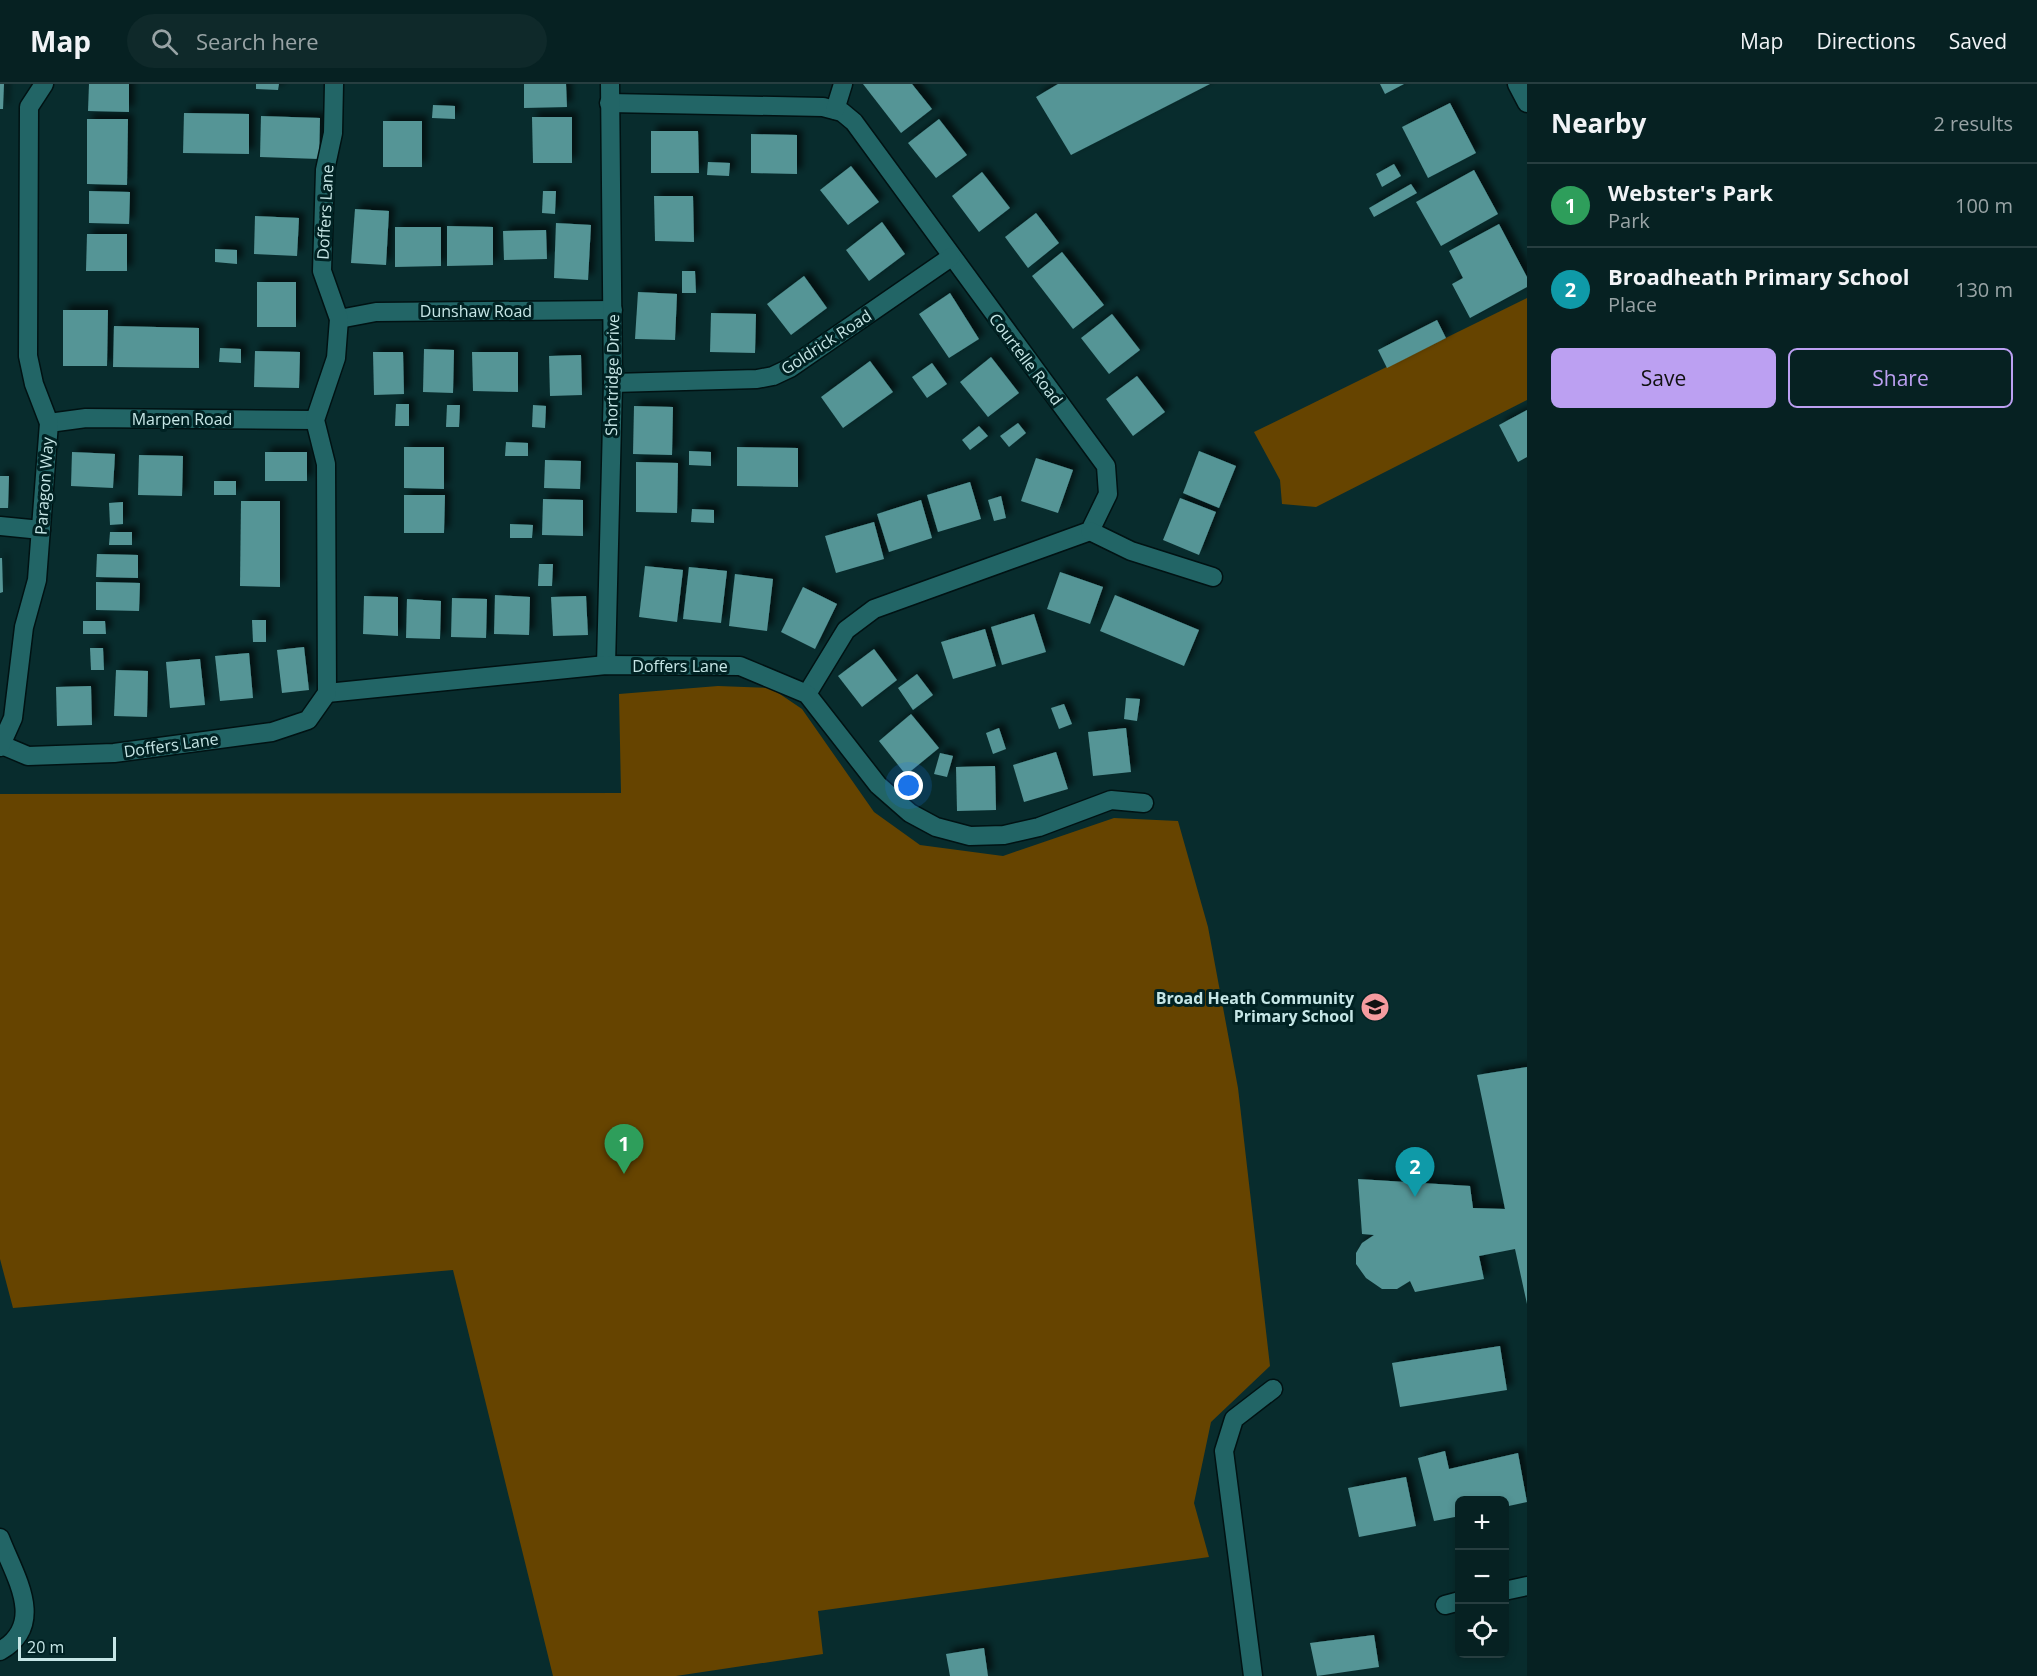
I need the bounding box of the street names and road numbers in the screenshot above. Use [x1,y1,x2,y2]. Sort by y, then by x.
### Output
street label: Doffers Lane [312,164,338,260]
street label: Dunshaw Road [420,300,532,322]
street label: Goldrick Road [776,304,876,380]
street label: Courtelle Road [984,308,1068,410]
street label: Shortridge Drive [600,314,624,436]
street label: Marpen Road [132,408,232,430]
street label: Paragon Way [30,435,58,536]
street label: Doffers Lane [632,655,728,677]
street label: Doffers Lane [122,727,220,763]

